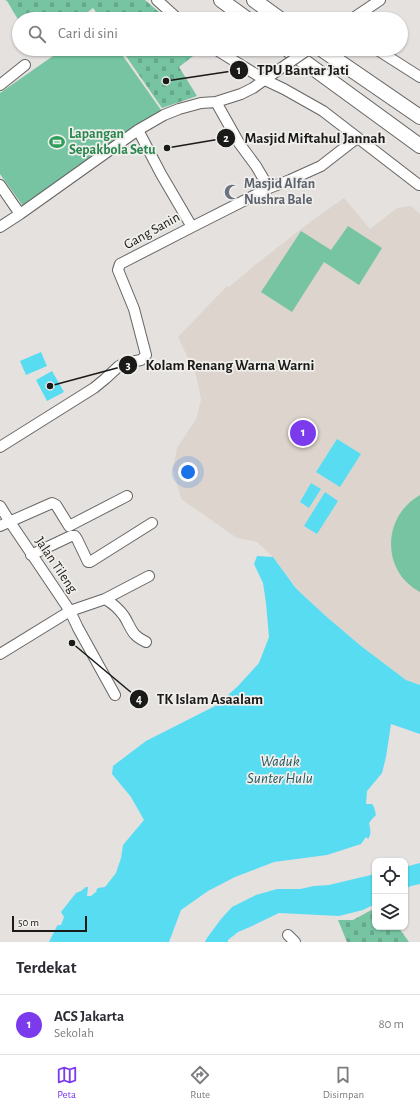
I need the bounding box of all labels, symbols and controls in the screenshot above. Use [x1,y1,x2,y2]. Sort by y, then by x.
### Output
search box [12,12,408,56]
icon: search [26,23,48,45]
text: Cari di sini [58,26,118,41]
callout: TPU Bantar Jati [229,56,357,83]
text: TPU Bantar Jati [257,63,349,78]
text: 1 [237,64,241,76]
callout: Masjid Miftahul Jannah [216,125,393,152]
place label: Lapangan Sepakbola Setu [69,127,156,157]
text: Masjid Miftahul Jannah [244,131,386,146]
text: 2 [223,132,229,144]
sports icon: Lapangan Sepakbola Setu [48,133,66,151]
place label: Masjid Alfan Nushra Bale [244,177,315,207]
mosque icon: Masjid Alfan Nushra Bale [223,183,241,201]
street label: Gang Sanin [122,210,182,252]
callout: Kolam Renang Warna Warni [118,352,322,379]
text: Kolam Renang Warna Warni [146,358,314,373]
text: 3 [125,359,131,371]
pin: 1 [290,418,316,448]
your location [178,462,198,482]
street label: Jalan Tileng [32,535,80,596]
callout: TK Islam Asaalam [129,685,271,712]
text: TK Islam Asaalam [157,692,263,707]
text: 4 [136,693,142,705]
water label: Waduk Sunter Hulu [247,754,313,786]
map controls [372,858,408,930]
button: locate [372,858,408,894]
button: layers [372,894,408,930]
scale bar [12,914,87,933]
text: 50 m [18,917,39,928]
text: Terdekat [16,959,76,976]
text: ACS Jakarta [54,1009,124,1024]
text: 1 [27,1018,31,1031]
text: 80 m [378,1018,404,1031]
text: Sekolah [54,1027,94,1040]
tab: Peta [56,1064,78,1101]
tab: Rute [189,1064,211,1101]
tab: Disimpan [323,1064,364,1101]

